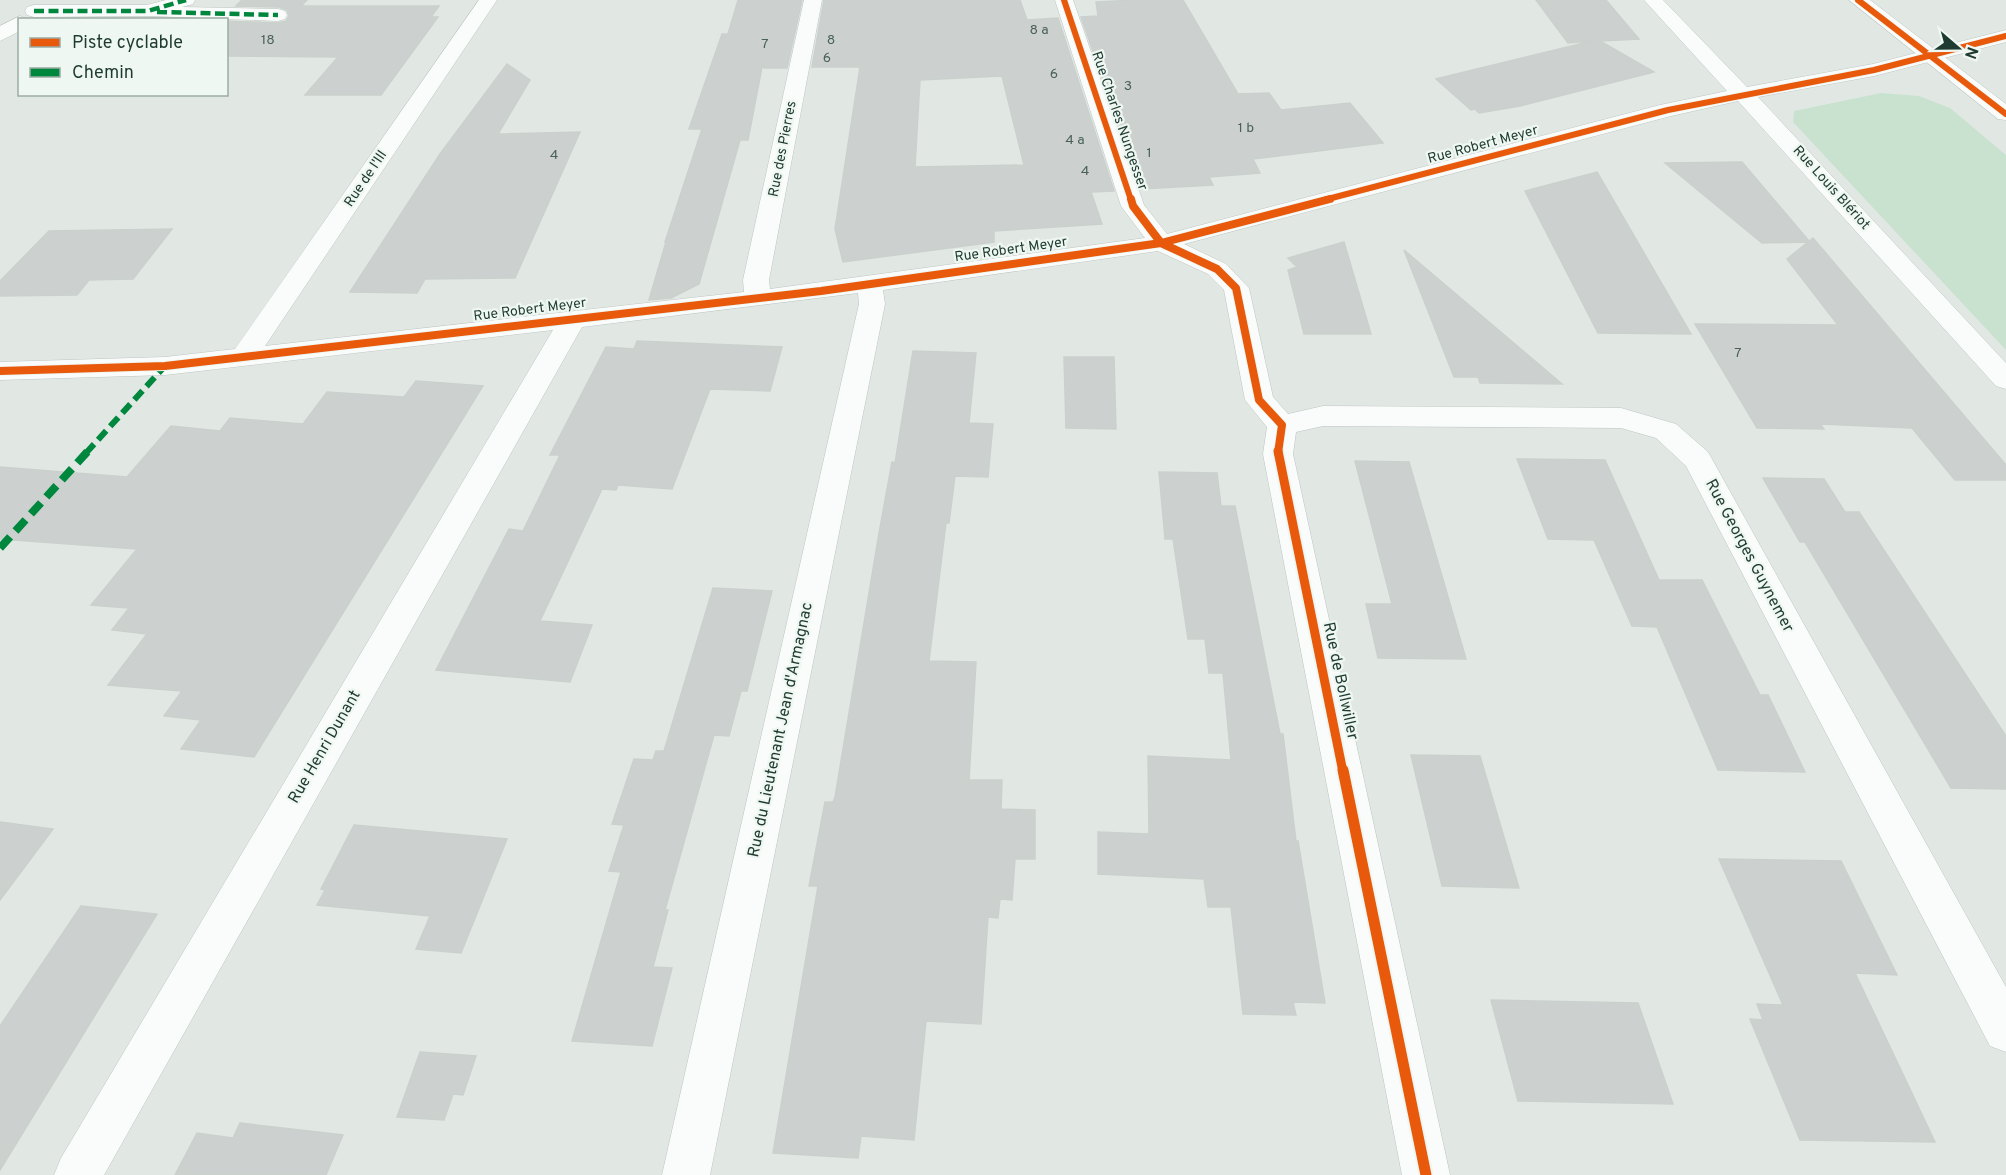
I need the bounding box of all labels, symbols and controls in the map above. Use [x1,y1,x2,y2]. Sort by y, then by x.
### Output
legend [18,18,228,96]
north arrow [1928,18,1988,78]
house number: 8 a [1029,22,1049,39]
text: Piste cyclable [72,32,183,55]
house number: 18 [261,32,275,49]
house number: 8 [827,32,835,49]
house number: 7 [761,36,769,53]
text: N [1959,44,1982,61]
street label: Rue Charles Nungesser [1087,49,1151,193]
house number: 6 [823,50,831,67]
text: Chemin [72,62,134,85]
house number: 6 [1050,66,1058,83]
house number: 3 [1124,78,1132,95]
street label: Rue des Pierres [765,100,801,198]
house number: 1 b [1238,120,1254,137]
street label: Rue Robert Meyer [1426,122,1541,168]
house number: 4 a [1065,132,1085,149]
street label: Rue Louis Blériot [1789,143,1873,233]
house number: 1 [1146,145,1152,162]
house number: 4 [550,147,558,164]
street label: Rue de l'Ill [341,148,391,210]
house number: 4 [1081,163,1089,180]
street label: Rue Robert Meyer [954,234,1069,266]
street label: Rue Robert Meyer [473,295,588,325]
house number: 7 [1734,345,1742,362]
street label: Rue Georges Guynemer [1700,476,1798,636]
street label: Rue du Lieutenant Jean d'Armagnac [744,601,818,859]
street label: Rue de Bollwiller [1318,620,1362,742]
street label: Rue Henri Dunant [284,687,366,807]

